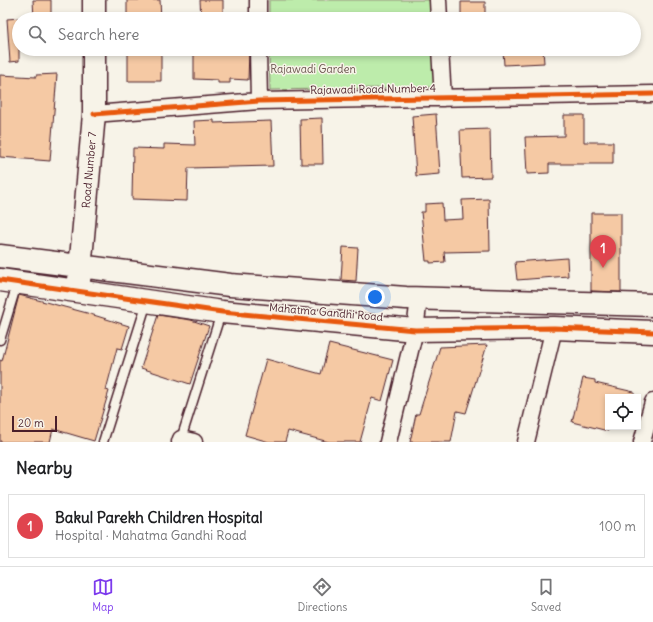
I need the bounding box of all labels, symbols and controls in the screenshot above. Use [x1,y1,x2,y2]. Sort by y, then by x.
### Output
search box [12,12,641,56]
icon: search [26,23,48,45]
text: Search here [58,25,139,44]
park label: Rajawadi Garden [270,62,356,76]
street label: Rajawadi Road Number 4 [310,81,436,97]
street label: Road Number 7 [79,131,99,209]
pin: 1 [590,235,616,268]
your location [365,287,385,307]
street label: Mahatma Gandhi Road [268,300,384,324]
map controls [605,394,641,430]
button: locate [605,394,641,430]
scale bar [12,414,57,433]
text: 20 m [18,416,44,430]
text: Nearby [16,457,72,479]
text: Bakul Parekh Children Hospital [55,508,263,527]
text: 1 [27,518,33,535]
text: 100 m [599,518,636,535]
text: Hospital · Mahatma Gandhi Road [55,527,247,544]
tab: Map [92,576,114,614]
tab: Directions [298,576,347,614]
tab: Saved [531,576,561,614]

